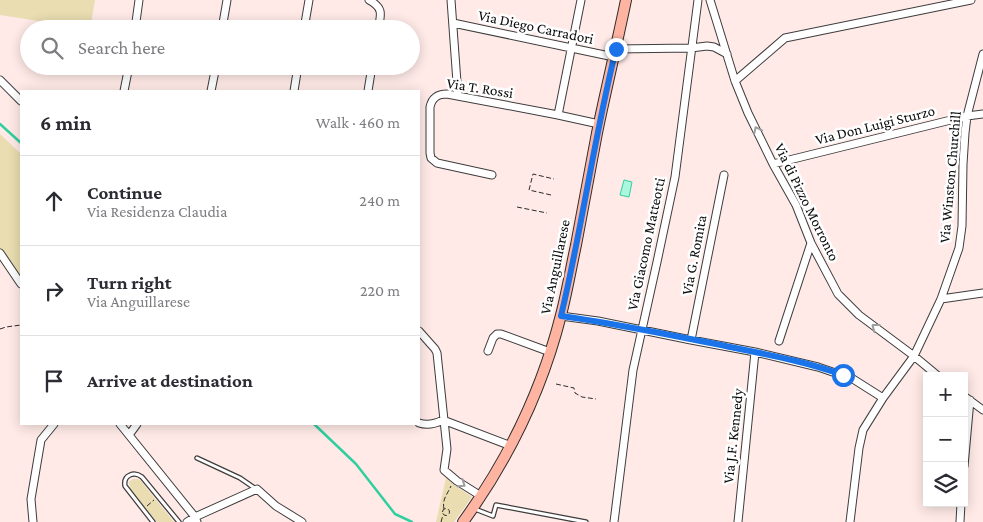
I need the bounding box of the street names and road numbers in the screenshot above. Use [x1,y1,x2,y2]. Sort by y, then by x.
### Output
street label: Via Diego Carradori [477,7,595,48]
street label: Via T. Rossi [446,75,514,101]
street label: Via Don Luigi Sturzo [814,102,937,149]
street label: Via Winston Churchill [936,110,964,244]
street label: Via di Pizzo Morronto [772,140,842,264]
street label: Via Giacomo Matteotti [624,176,668,312]
street label: Via G. Romita [678,214,710,296]
street label: Via Anguillarese [537,218,574,316]
street label: Via J.F. Kennedy [720,387,747,485]

